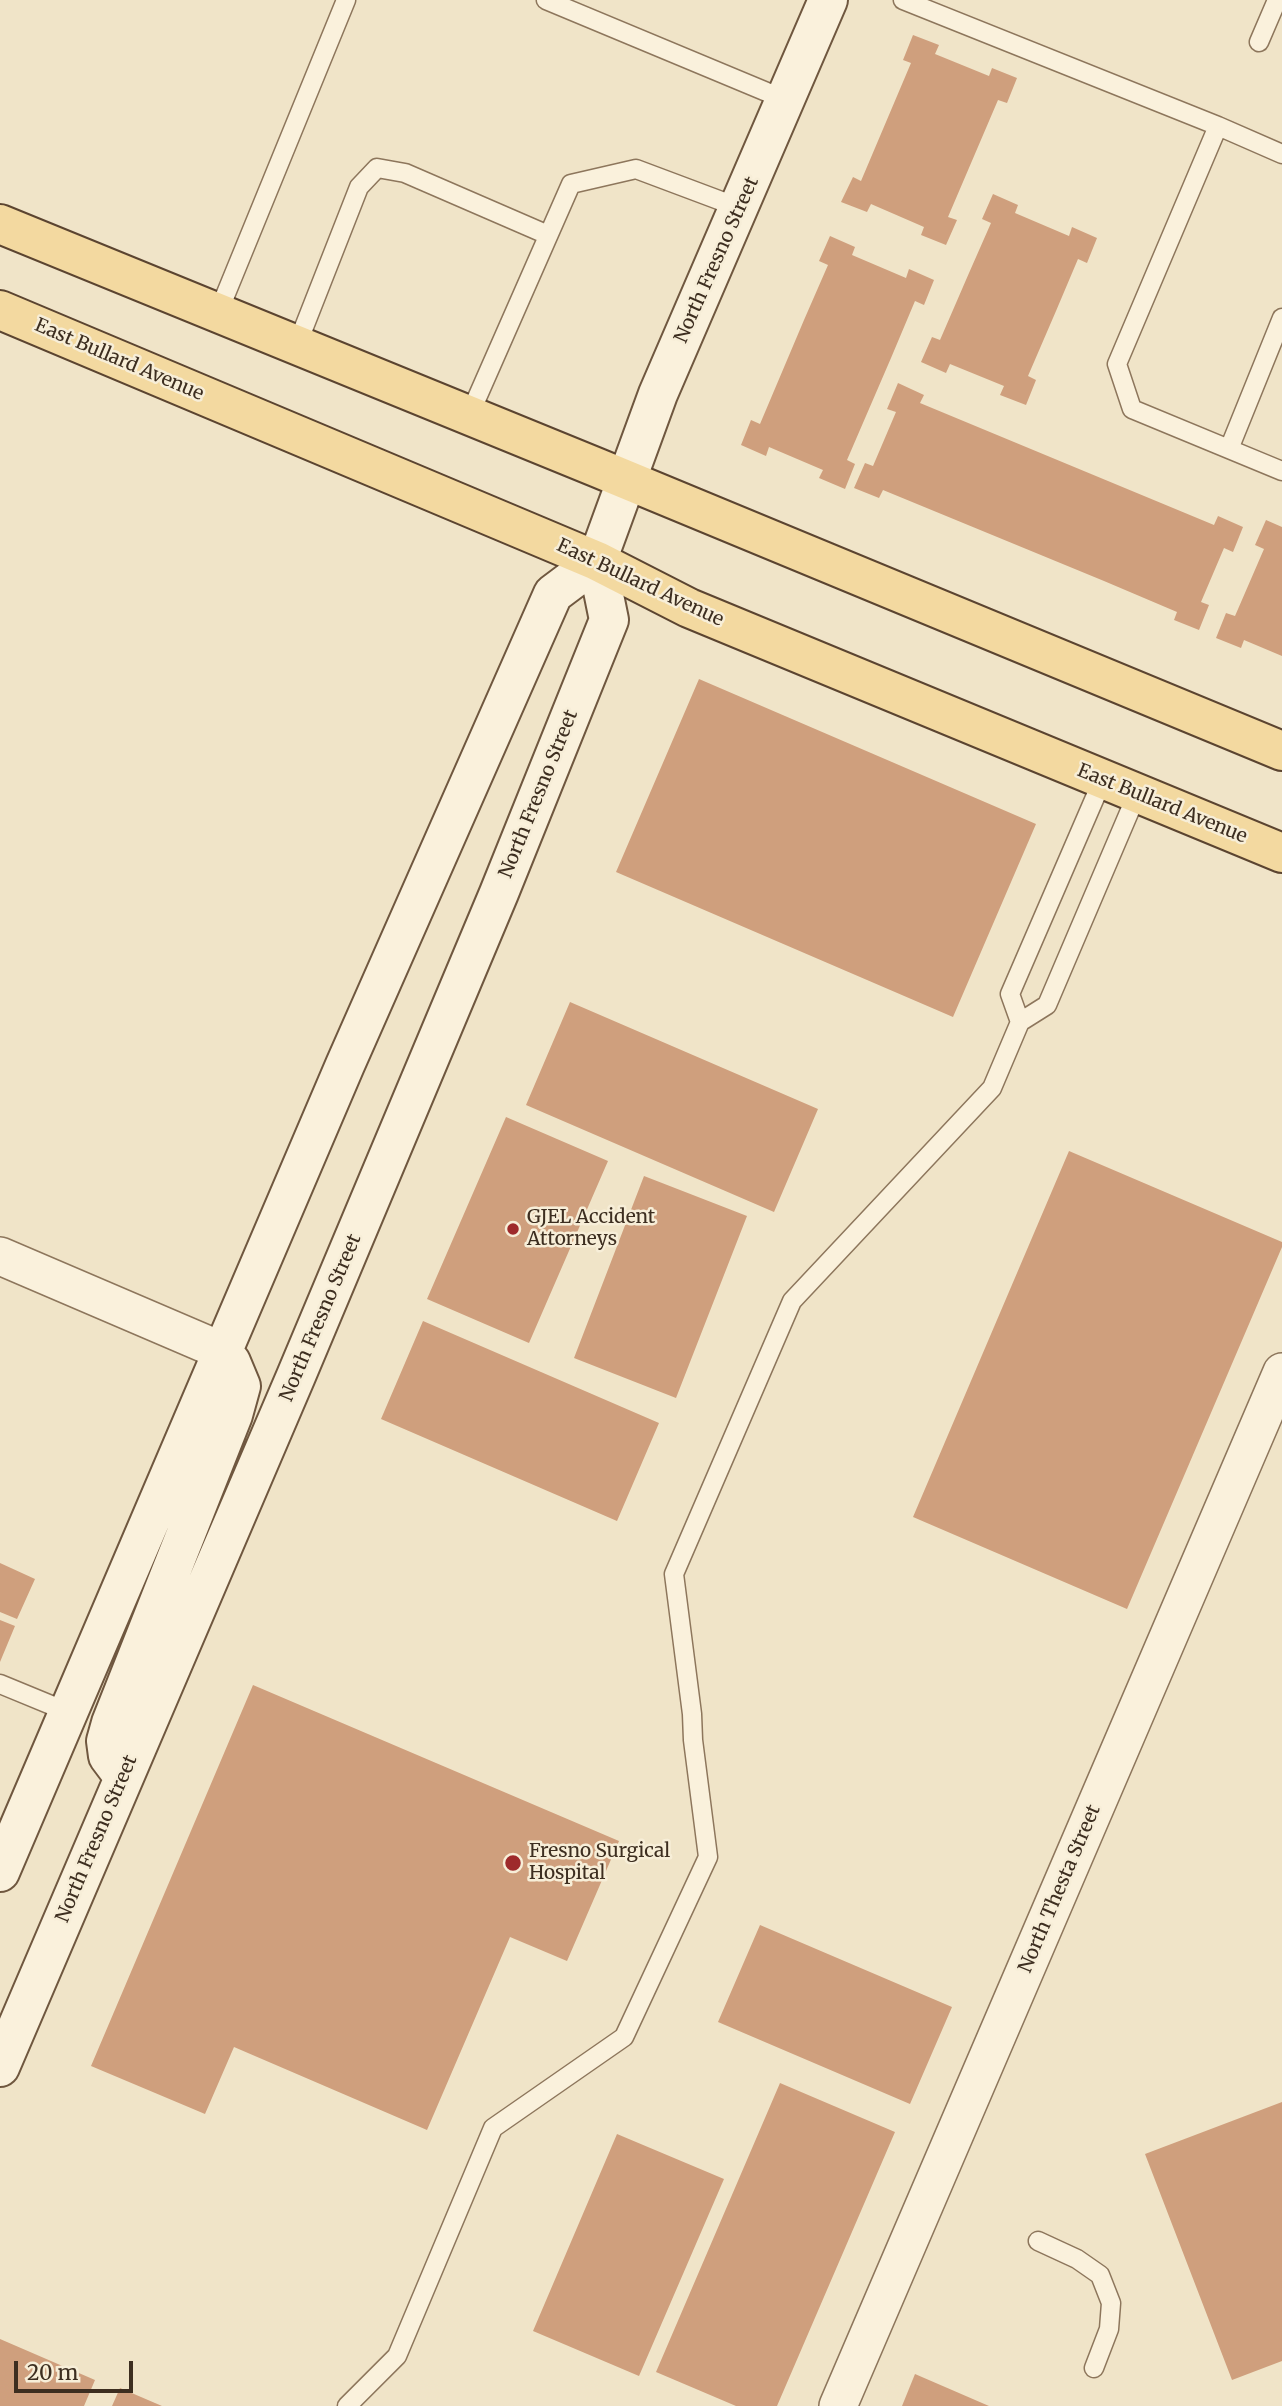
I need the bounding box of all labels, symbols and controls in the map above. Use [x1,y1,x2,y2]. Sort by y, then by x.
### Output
street label: North Fresno Street [670,173,764,347]
street label: East Bullard Avenue [31,314,207,406]
street label: East Bullard Avenue [553,534,727,632]
street label: North Fresno Street [495,707,583,881]
street label: East Bullard Avenue [1074,759,1250,849]
place label: GJEL Accident Attorneys [527,1207,655,1251]
marker: GJEL Accident Attorneys [505,1221,521,1237]
street label: North Fresno Street [275,1231,367,1405]
street label: North Fresno Street [51,1752,143,1926]
street label: North Thesta Street [1014,1802,1106,1976]
place label: Fresno Surgical Hospital [529,1841,670,1885]
marker: Fresno Surgical Hospital [503,1853,523,1873]
scale bar [18,2346,136,2390]
text: 20 m [27,2359,78,2386]

